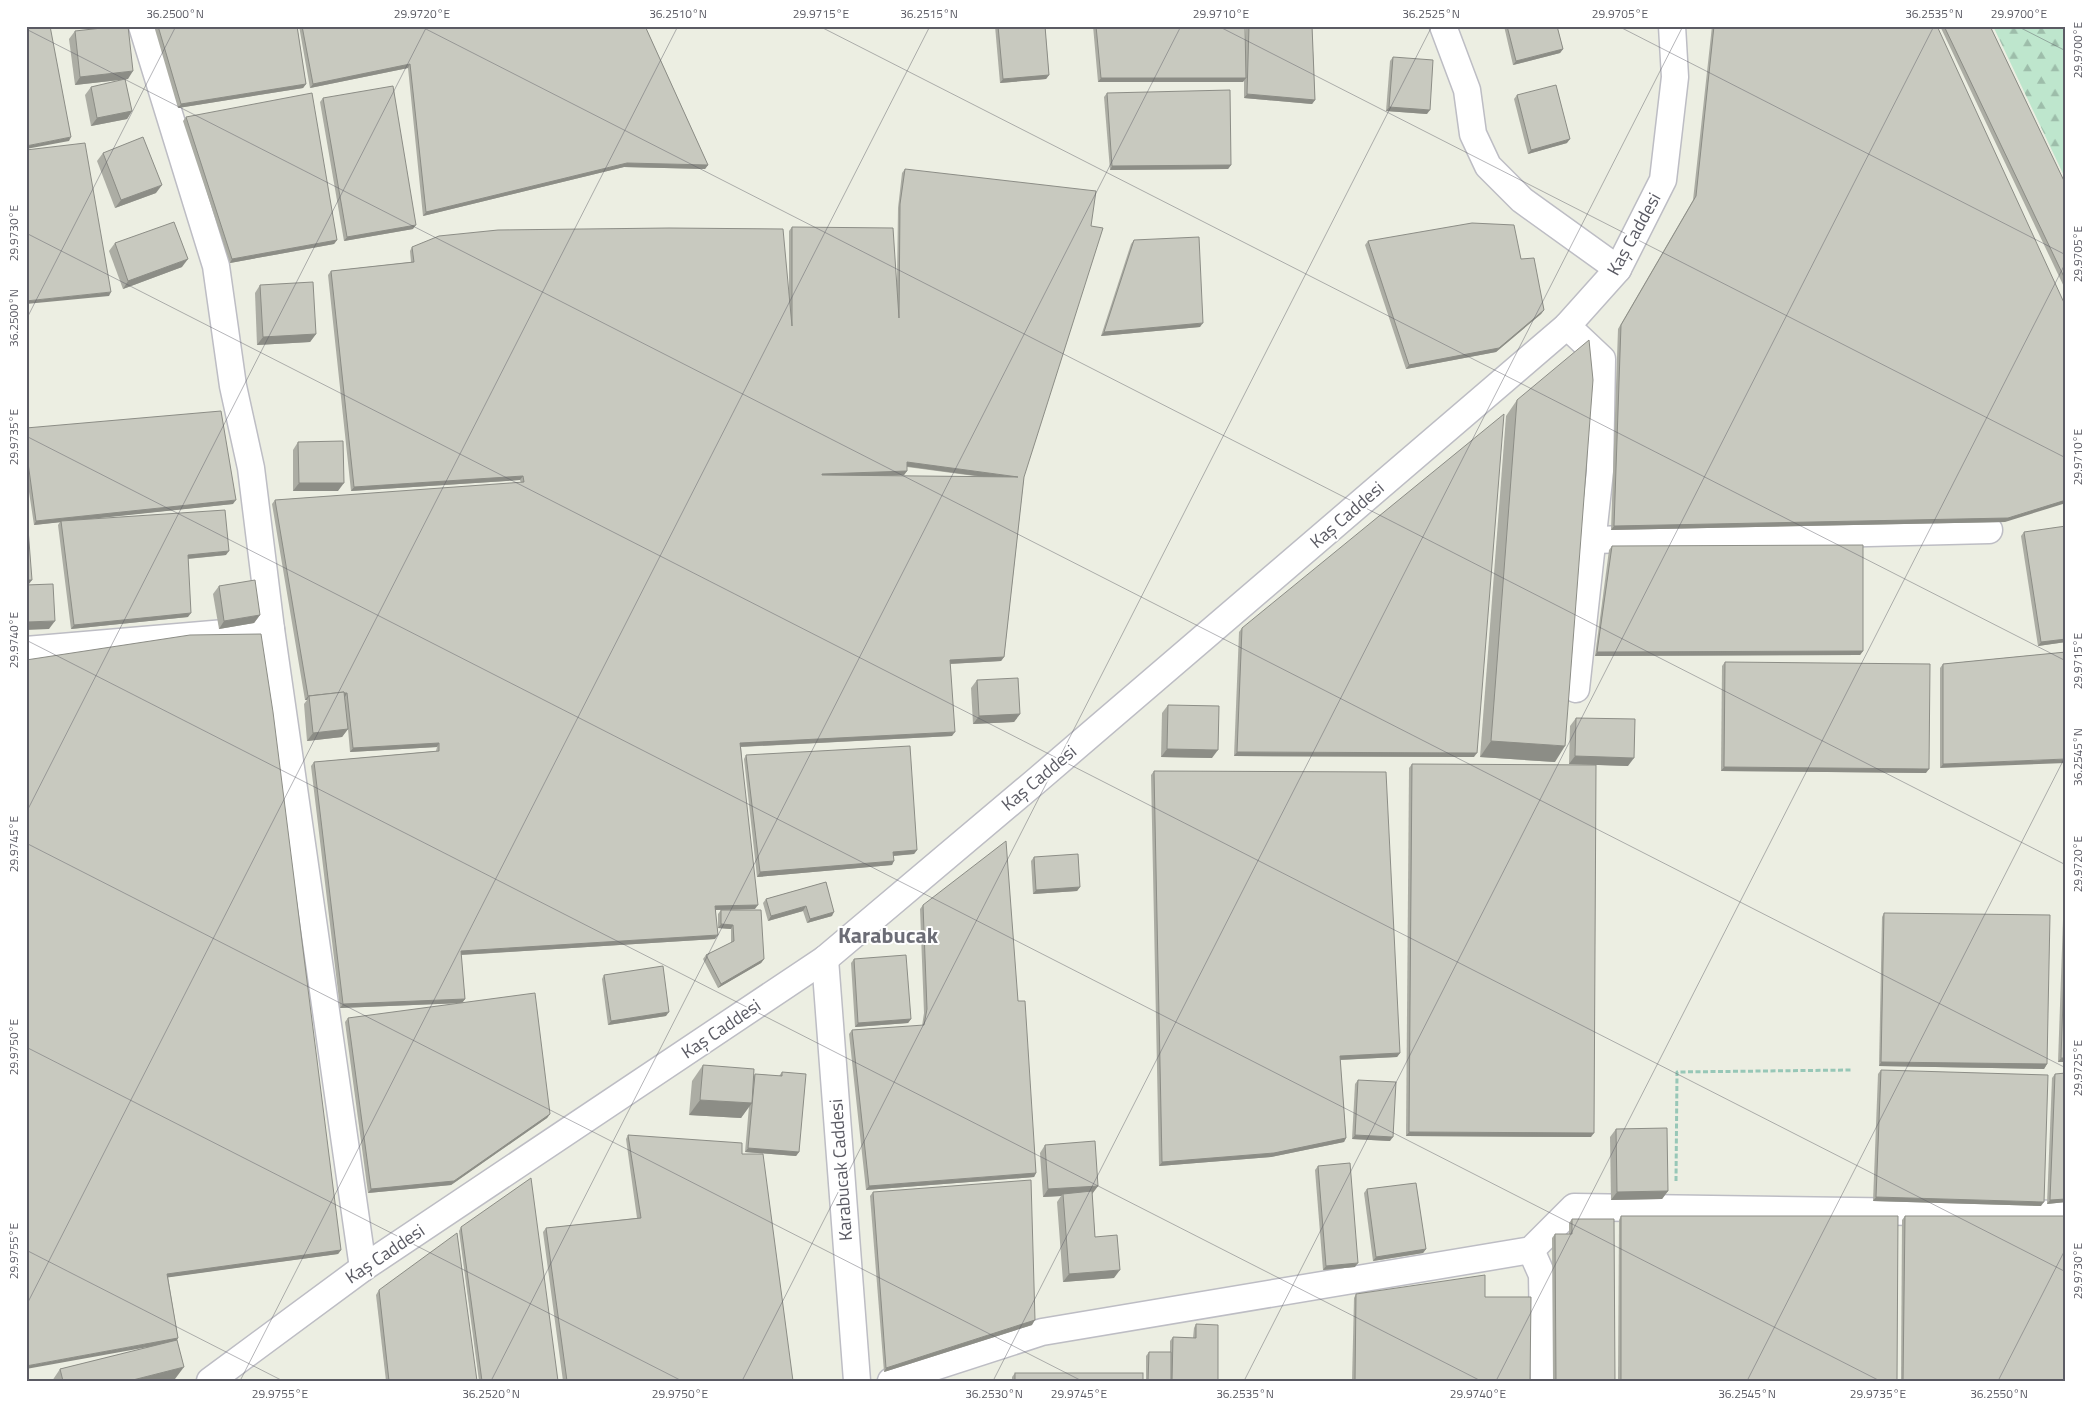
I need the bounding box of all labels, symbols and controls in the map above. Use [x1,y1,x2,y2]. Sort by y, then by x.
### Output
text: 36.2500°N [146,4,204,23]
text: 29.9720°E [394,4,450,23]
text: 36.2510°N [649,4,707,23]
text: 29.9715°E [793,4,849,23]
text: 36.2515°N [900,4,958,23]
text: 29.9710°E [1193,4,1249,23]
text: 36.2525°N [1402,4,1460,23]
text: 29.9705°E [1592,4,1648,23]
text: 36.2535°N [1905,4,1963,23]
text: 29.9700°E [1991,4,2047,23]
text: 29.9700°E [2068,22,2087,78]
street label: Kaş Caddesi [1600,187,1667,280]
text: 29.9730°E [4,205,23,261]
text: 29.9705°E [2068,226,2087,282]
text: 36.2500°N [4,289,23,347]
text: 29.9735°E [4,409,23,465]
text: 29.9710°E [2068,429,2087,485]
street label: Kaş Caddesi [1304,475,1390,555]
text: 29.9740°E [4,612,23,668]
text: 29.9715°E [2068,633,2087,689]
text: 36.2545°N [2068,728,2087,786]
street label: Kaş Caddesi [995,738,1082,817]
text: 29.9745°E [4,816,23,872]
text: 29.9720°E [2068,836,2087,892]
district label: Karabucak [838,918,939,952]
street label: Kaş Caddesi [676,992,766,1065]
text: 29.9750°E [4,1019,23,1075]
text: 29.9725°E [2068,1040,2087,1096]
street label: Karabucak Caddesi [822,1098,859,1242]
street label: Kaş Caddesi [340,1217,430,1290]
text: 29.9755°E [4,1223,23,1279]
text: 29.9730°E [2068,1243,2087,1299]
text: 29.9755°E [252,1384,308,1403]
text: 36.2520°N [462,1384,520,1403]
text: 29.9750°E [652,1384,708,1403]
text: 36.2530°N [965,1384,1023,1403]
text: 29.9745°E [1051,1384,1107,1403]
text: 36.2535°N [1216,1384,1274,1403]
text: 29.9740°E [1450,1384,1506,1403]
text: 36.2545°N [1718,1384,1776,1403]
text: 29.9735°E [1850,1384,1906,1403]
text: 36.2550°N [1970,1384,2028,1403]

